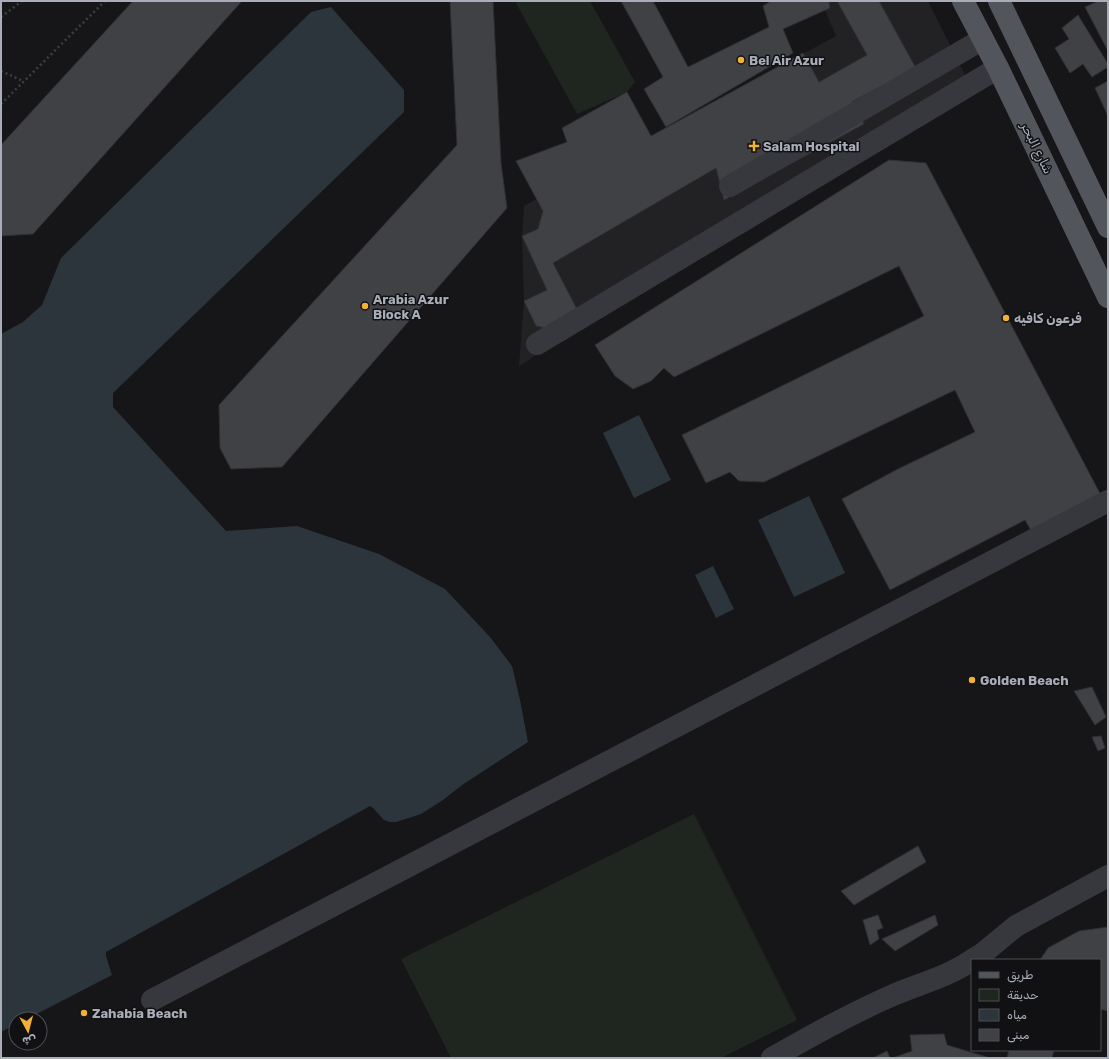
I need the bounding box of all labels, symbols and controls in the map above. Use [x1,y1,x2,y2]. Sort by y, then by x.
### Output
place label: Bel Air Azur [749,53,824,68]
marker: Bel Air Azur [736,55,746,65]
street label: شارع البحر [1016,119,1056,177]
place label: Salam Hospital [763,139,860,154]
marker: Salam Hospital [748,140,760,152]
place label: Arabia Azur Block A [373,292,449,322]
marker: Arabia Azur Block A [360,301,370,311]
place label: فرعون كافيه [1014,311,1082,327]
marker: فرعون كافيه [1001,313,1011,323]
place label: Golden Beach [980,673,1069,688]
marker: Golden Beach [967,675,977,685]
legend [971,959,1101,1051]
text: طريق [1007,968,1033,983]
text: حديقة [1007,988,1039,1002]
place label: Zahabia Beach [92,1006,187,1021]
marker: Zahabia Beach [79,1008,89,1018]
text: مياه [1007,1008,1027,1022]
north arrow [8,1011,48,1051]
text: مبنى [1007,1028,1030,1043]
text: ش [21,1033,37,1048]

